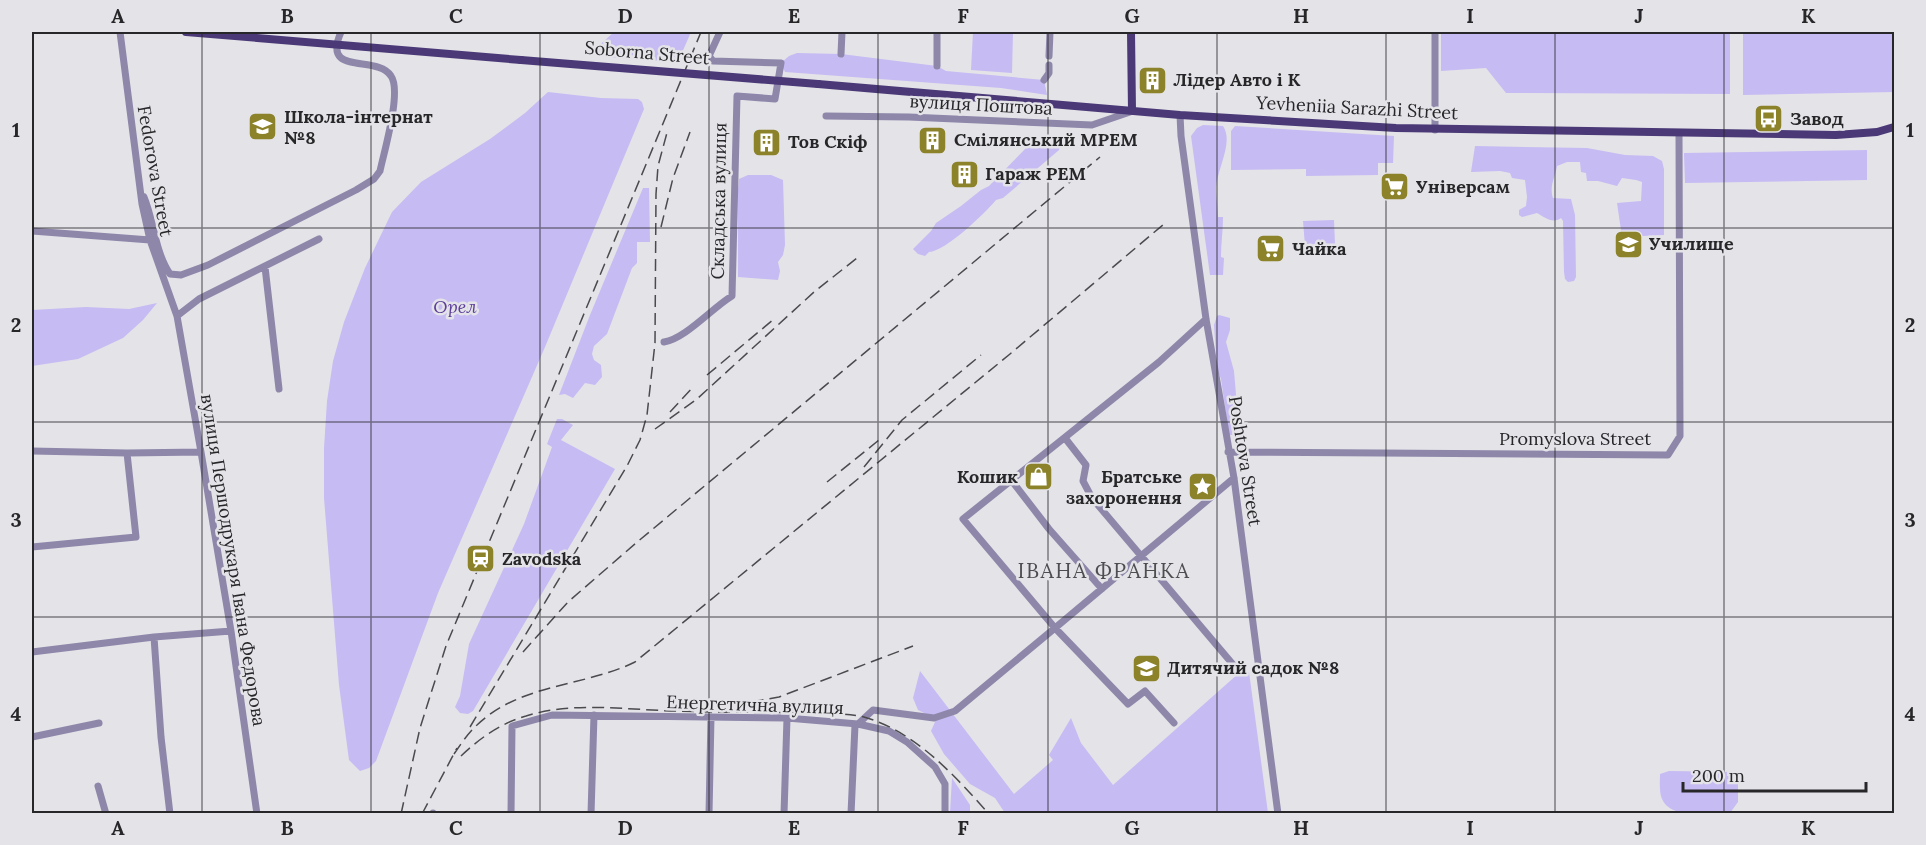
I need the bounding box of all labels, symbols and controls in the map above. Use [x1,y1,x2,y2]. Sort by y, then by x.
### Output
text: A [111,3,125,28]
text: B [280,3,294,28]
text: C [449,3,463,28]
text: D [617,3,633,28]
text: E [788,3,800,28]
text: F [957,3,969,28]
text: G [1124,3,1140,28]
text: H [1293,3,1309,28]
text: I [1466,3,1474,28]
text: J [1634,3,1644,28]
text: K [1801,3,1816,28]
street label: Soborna Street [584,36,711,69]
building icon: Лідер Авто і К [1136,64,1168,96]
place label: Лідер Авто і К [1173,68,1300,91]
street label: вулиця Поштова [909,89,1053,120]
street label: Yevheniia Sarazhi Street [1254,91,1459,124]
bus stop icon: Завод [1753,103,1785,135]
street label: Fedorova Street [133,104,178,238]
place label: Школа-інтернат №8 [284,105,433,149]
place label: Завод [1790,107,1844,130]
school or university icon: Школа-інтернат №8 [247,111,279,143]
text: 1 [12,117,20,142]
text: 1 [1906,117,1914,142]
street label: Складська вулиця [706,122,731,280]
building icon: Смілянський МРЕМ [917,124,949,156]
building icon: Тов Скіф [751,126,783,158]
place label: Смілянський МРЕМ [954,128,1138,151]
place label: Тов Скіф [788,130,867,153]
building icon: Гараж РЕМ [948,158,980,190]
place label: Гараж РЕМ [985,162,1086,185]
supermarket icon: Універсам [1379,171,1411,203]
place label: Універсам [1416,175,1510,198]
school or university icon: Училище [1612,228,1644,260]
place label: Училище [1649,232,1734,255]
supermarket icon: Чайка [1255,233,1287,265]
place label: Чайка [1292,237,1347,260]
park label: Орел [433,295,477,318]
text: 2 [11,312,21,337]
text: 2 [1905,312,1915,337]
street label: вулиця Першодрукаря Івана Федорова [196,392,271,728]
street label: Poshtova Street [1224,394,1267,528]
street label: Promyslova Street [1499,427,1651,450]
shop icon: Кошик [1023,461,1055,493]
place label: Кошик [957,465,1018,488]
place label: Братське захоронення [1066,465,1182,509]
place icon: Братське захоронення [1187,471,1219,503]
text: 3 [10,507,22,532]
text: 3 [1904,507,1916,532]
station icon: Zavodska [465,543,497,575]
place label: Zavodska [502,547,582,570]
district label: ІВАНА ФРАНКА [1017,557,1191,584]
school or university icon: Дитячий садок №8 [1130,652,1162,684]
place label: Дитячий садок №8 [1167,656,1339,679]
street label: Енергетична вулиця [666,690,844,719]
text: 4 [11,701,22,726]
text: 4 [1905,701,1916,726]
scale bar [1683,755,1866,793]
text: 200 m [1692,764,1745,787]
text: A [111,815,125,840]
text: B [280,815,294,840]
text: C [449,815,463,840]
text: D [617,815,633,840]
text: E [788,815,800,840]
text: F [957,815,969,840]
text: G [1124,815,1140,840]
text: H [1293,815,1309,840]
text: I [1466,815,1474,840]
text: J [1634,815,1644,840]
text: K [1801,815,1816,840]

